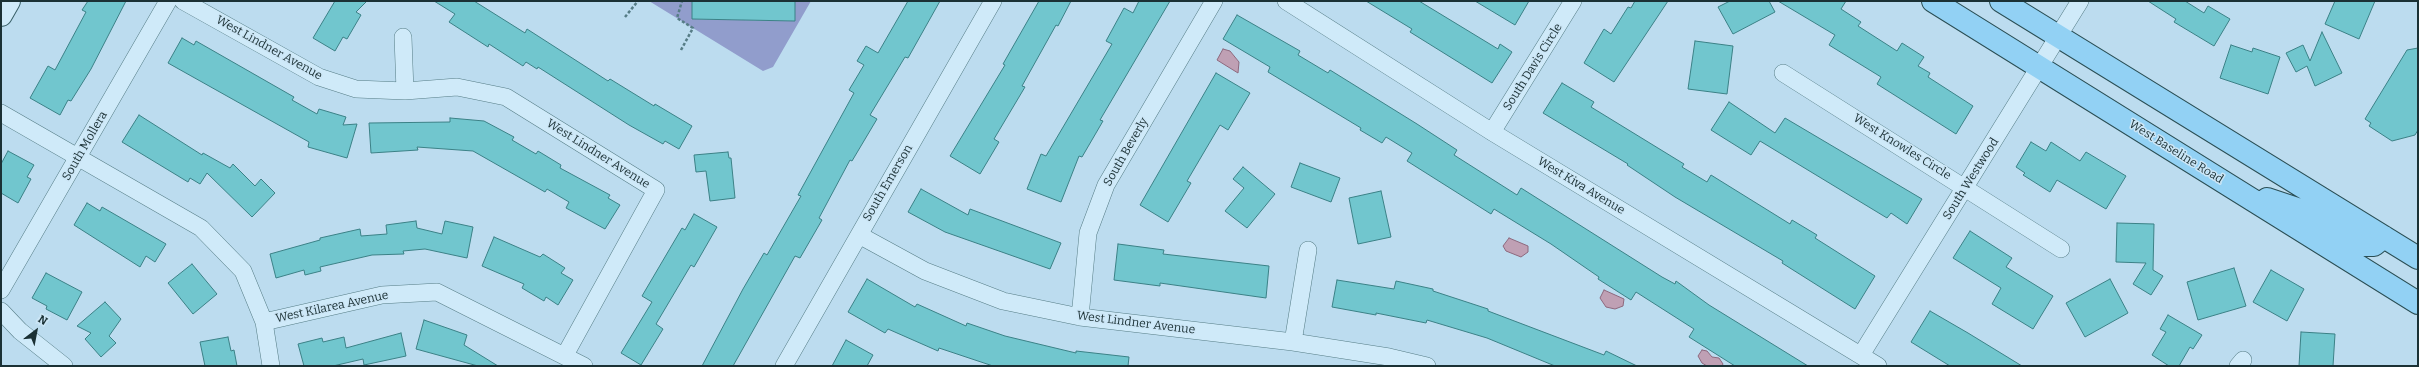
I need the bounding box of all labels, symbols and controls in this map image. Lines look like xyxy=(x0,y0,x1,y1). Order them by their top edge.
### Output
street label: West Lindner Avenue xyxy=(213,13,325,83)
street label: South Davis Circle xyxy=(1500,21,1566,113)
street label: South Mollera xyxy=(59,109,111,183)
street label: West Knowles Circle xyxy=(1850,111,1954,183)
street label: South Beverly xyxy=(1101,115,1151,189)
street label: West Lindner Avenue xyxy=(544,116,652,192)
street label: West Baseline Road xyxy=(2126,117,2226,187)
street label: South Westwood xyxy=(1940,135,2002,223)
street label: South Emerson xyxy=(860,142,916,224)
street label: West Kiva Avenue xyxy=(1535,154,1627,218)
street label: West Kilarea Avenue xyxy=(274,288,390,326)
street label: West Lindner Avenue xyxy=(1076,309,1196,337)
north arrow xyxy=(16,311,56,351)
text: N xyxy=(36,313,50,328)

